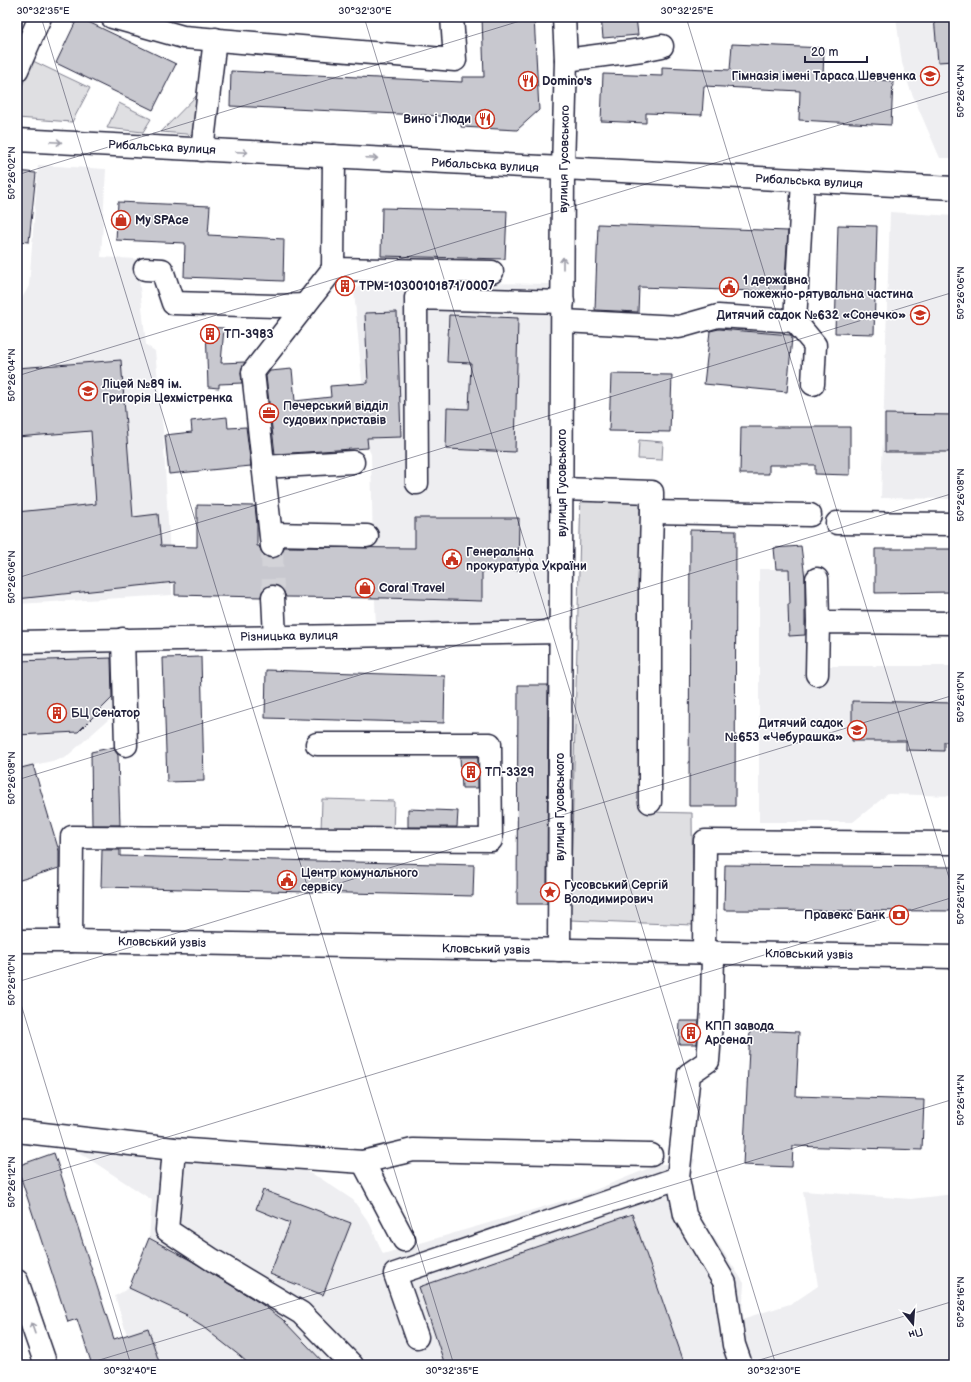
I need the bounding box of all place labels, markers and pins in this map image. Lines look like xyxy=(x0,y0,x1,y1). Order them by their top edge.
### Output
school or university icon: Гімназія імені Тараса Шевченка xyxy=(919,65,941,87)
place label: Гімназія імені Тараса Шевченка xyxy=(732,69,917,84)
restaurant icon: Domino's xyxy=(517,70,539,92)
place label: Domino's xyxy=(542,74,592,89)
restaurant icon: Вино і Люди xyxy=(474,108,496,130)
place label: Вино і Люди xyxy=(403,112,471,127)
shop icon: My SPAce xyxy=(110,209,132,231)
place label: My SPAce xyxy=(135,213,189,228)
place label: 1 державна пожежно-рятувальна частина xyxy=(743,273,914,302)
building icon: ТРМ-10300101871/0007 xyxy=(334,275,356,297)
public building icon: 1 державна пожежно-рятувальна частина xyxy=(718,276,740,298)
place label: ТРМ-10300101871/0007 xyxy=(359,279,495,294)
school or university icon: Дитячий садок №632 «Сонечко» xyxy=(909,304,931,326)
place label: Дитячий садок №632 «Сонечко» xyxy=(717,308,906,323)
building icon: ТП-3983 xyxy=(199,323,221,345)
place label: ТП-3983 xyxy=(224,327,273,342)
place label: Ліцей №89 ім. Григорія Цехмістренка xyxy=(101,377,233,406)
school or university icon: Ліцей №89 ім. Григорія Цехмістренка xyxy=(77,380,99,402)
place label: Печерський відділ судових приставів xyxy=(283,399,389,428)
office icon: Печерський відділ судових приставів xyxy=(258,402,280,424)
place label: Генеральна прокуратура України xyxy=(466,545,587,574)
public building icon: Генеральна прокуратура України xyxy=(441,548,463,570)
shop icon: Coral Travel xyxy=(354,577,376,599)
place label: Coral Travel xyxy=(379,581,445,596)
building icon: БЦ Сенатор xyxy=(46,702,68,724)
place label: БЦ Сенатор xyxy=(71,706,140,721)
place label: Дитячий садок №653 «Чебурашка» xyxy=(725,716,843,745)
school or university icon: Дитячий садок №653 «Чебурашка» xyxy=(846,719,868,741)
building icon: ТП-3329 xyxy=(460,761,482,783)
place label: ТП-3329 xyxy=(485,765,534,780)
place label: Центр комунального сервісу xyxy=(301,866,418,895)
public building icon: Центр комунального сервісу xyxy=(276,869,298,891)
place label: Гусовський Сергій Володимирович xyxy=(564,878,668,907)
place icon: Гусовський Сергій Володимирович xyxy=(539,881,561,903)
bank icon: Правекс Банк xyxy=(888,904,910,926)
place label: Правекс Банк xyxy=(804,908,886,923)
place label: КПП завода Арсенал xyxy=(704,1019,775,1048)
building icon: КПП завода Арсенал xyxy=(680,1022,702,1044)

